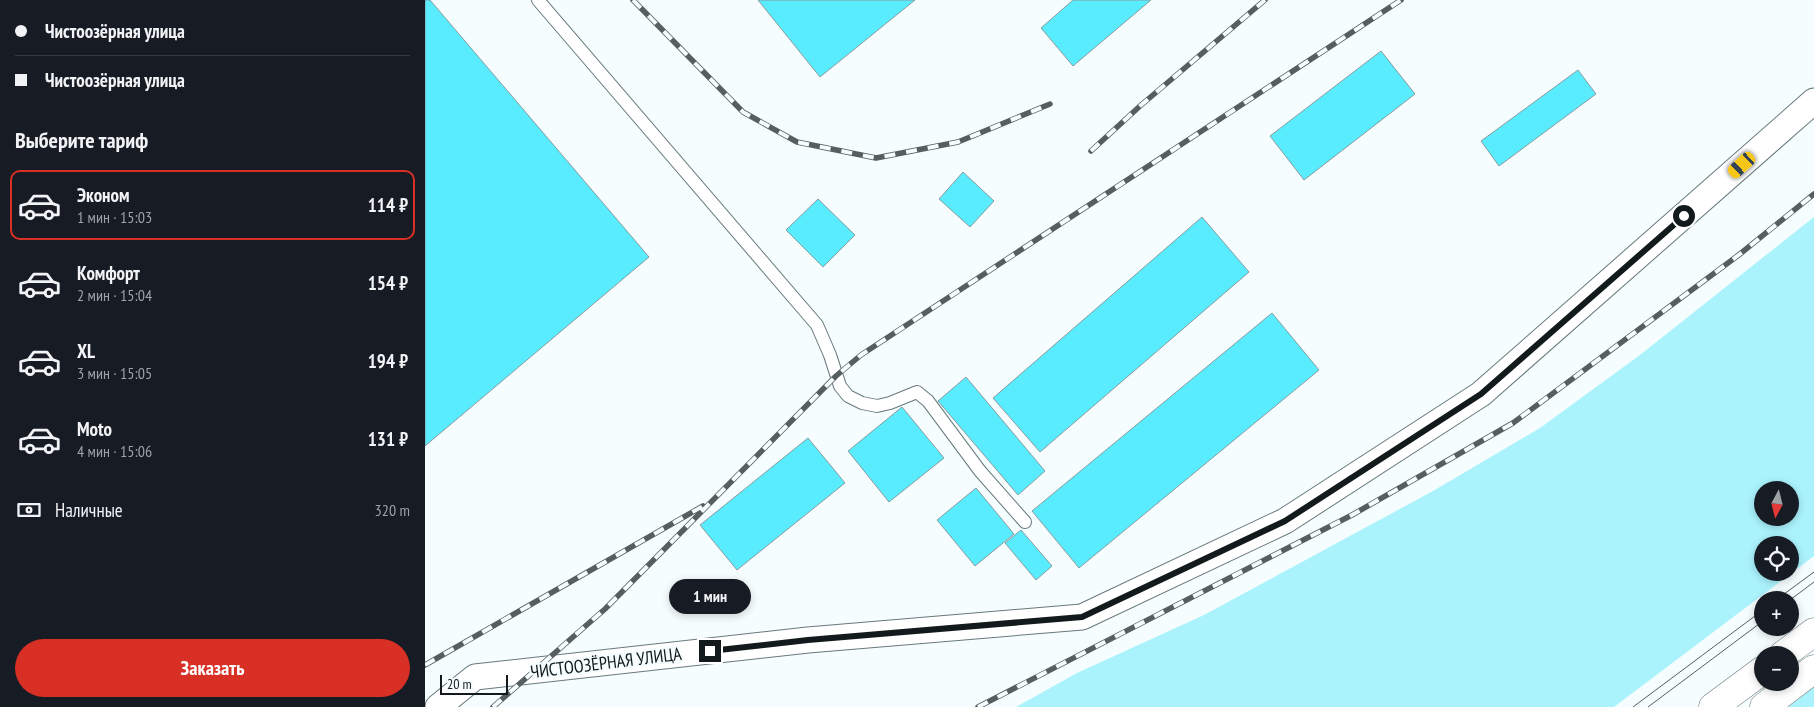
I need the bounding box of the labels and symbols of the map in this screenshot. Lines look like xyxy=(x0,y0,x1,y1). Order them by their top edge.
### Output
car xyxy=(1725,149,1758,181)
route start xyxy=(1673,205,1695,227)
north arrow xyxy=(1754,481,1799,526)
callout: 1 мин xyxy=(669,578,751,614)
route end xyxy=(699,640,721,662)
street label: ЧИСТООЗЁРНАЯ УЛИЦА xyxy=(529,642,683,683)
scale bar xyxy=(440,672,507,695)

